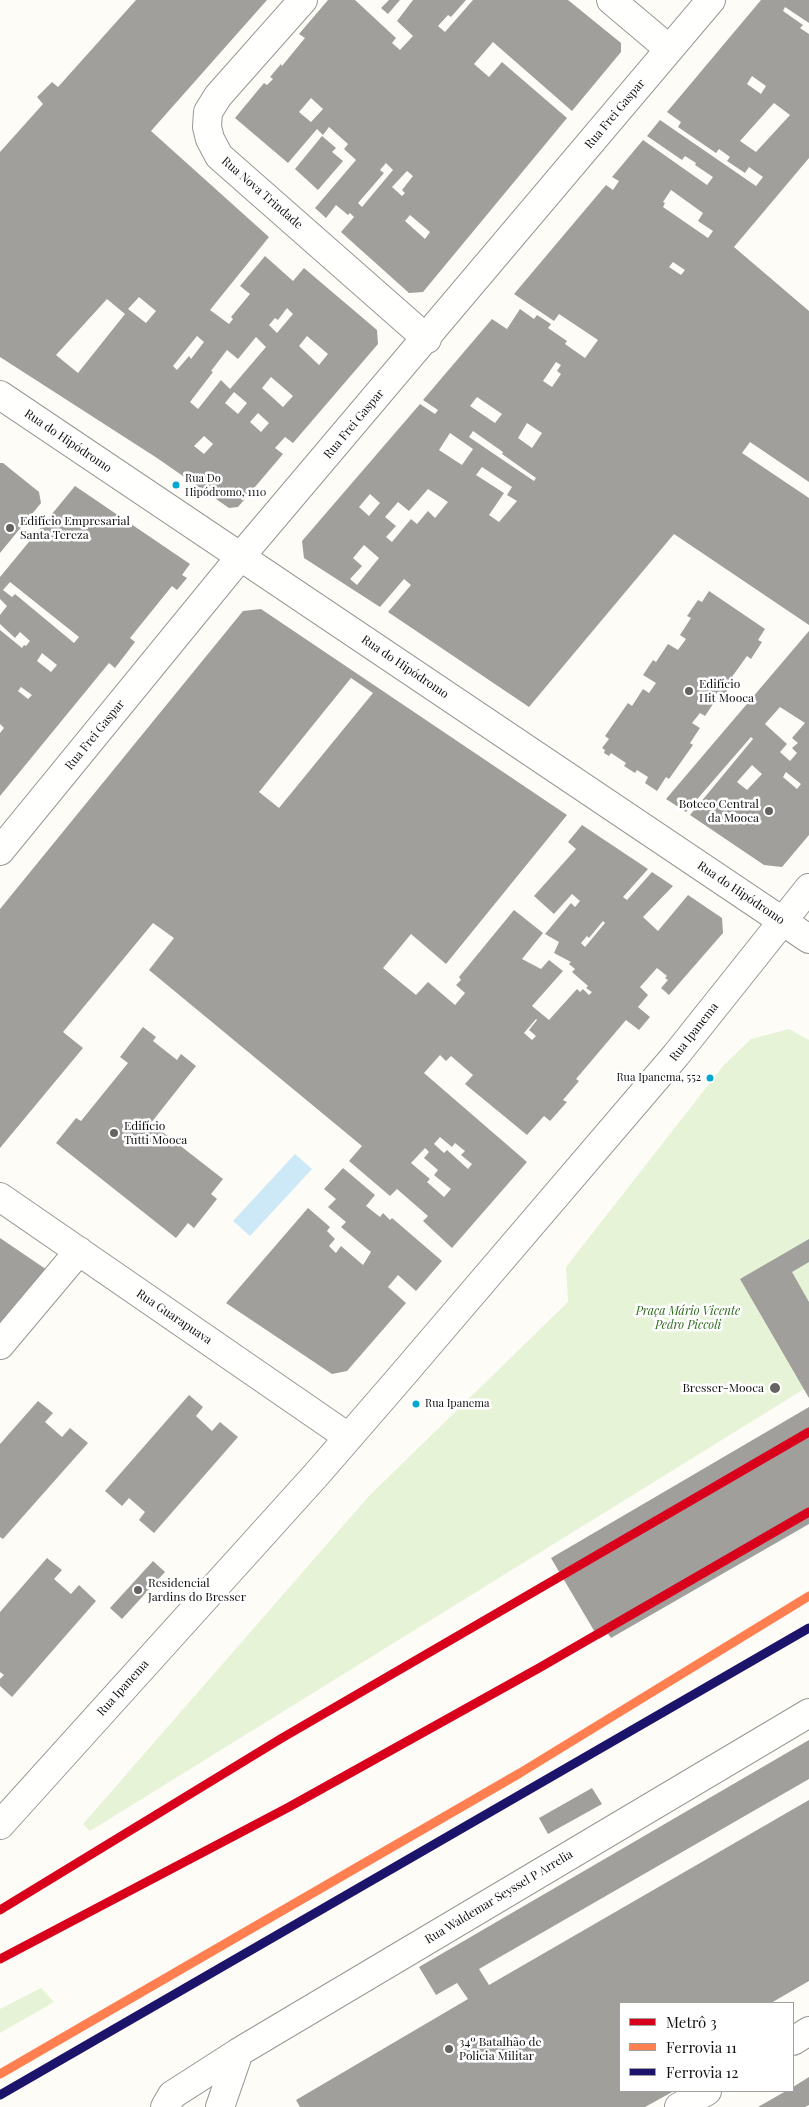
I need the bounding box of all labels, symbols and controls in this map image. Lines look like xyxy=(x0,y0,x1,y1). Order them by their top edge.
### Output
street label: Rua Frei Gaspar xyxy=(582,76,648,152)
street label: Rua Nova Trindade xyxy=(219,154,305,232)
street label: Rua Frei Gaspar xyxy=(321,386,387,462)
street label: Rua do Hipódromo xyxy=(22,406,114,476)
place label: Rua Do Hipódromo, 1110 xyxy=(185,472,266,498)
marker: Rua Do Hipódromo, 1110 xyxy=(171,480,181,490)
place label: Edifício Empresarial Santa Tereza xyxy=(20,514,130,542)
marker: Edifício Empresarial Santa Tereza xyxy=(4,522,16,534)
street label: Rua do Hipódromo xyxy=(359,632,451,702)
place label: Edifício Hit Mooca xyxy=(699,677,754,705)
marker: Edifício Hit Mooca xyxy=(683,685,695,697)
street label: Rua Frei Gaspar xyxy=(62,697,128,773)
place label: Boteco Central da Mooca xyxy=(679,797,759,825)
marker: Boteco Central da Mooca xyxy=(763,805,775,817)
street label: Rua do Hipódromo xyxy=(695,858,787,928)
street label: Rua Ipanema xyxy=(667,1000,721,1064)
place label: Rua Ipanema, 552 xyxy=(616,1071,701,1085)
marker: Rua Ipanema, 552 xyxy=(705,1073,715,1083)
place label: Edifício Tutti Mooca xyxy=(124,1119,187,1147)
marker: Edifício Tutti Mooca xyxy=(108,1127,120,1139)
street label: Rua Guarapuava xyxy=(133,1286,215,1348)
park label: Praça Mário Vicente Pedro Piccoli xyxy=(636,1304,740,1332)
place label: Bresser-Mooca xyxy=(682,1381,764,1395)
marker: Bresser-Mooca xyxy=(768,1381,782,1395)
place label: Rua Ipanema xyxy=(425,1397,490,1411)
marker: Rua Ipanema xyxy=(411,1399,421,1409)
place label: Residencial Jardins do Bresser xyxy=(148,1576,246,1604)
marker: Residencial Jardins do Bresser xyxy=(132,1584,144,1596)
street label: Rua Ipanema xyxy=(94,1657,152,1719)
street label: Rua Waldemar Seyssel P Arrelia xyxy=(422,1847,576,1947)
legend xyxy=(619,2002,794,2092)
text: Metrô 3 xyxy=(666,2012,717,2032)
place label: 34º Batalhão de Policia Militar xyxy=(459,2035,542,2063)
text: Ferrovia 11 xyxy=(666,2037,737,2057)
marker: 34º Batalhão de Policia Militar xyxy=(443,2043,455,2055)
text: Ferrovia 12 xyxy=(666,2062,738,2082)

